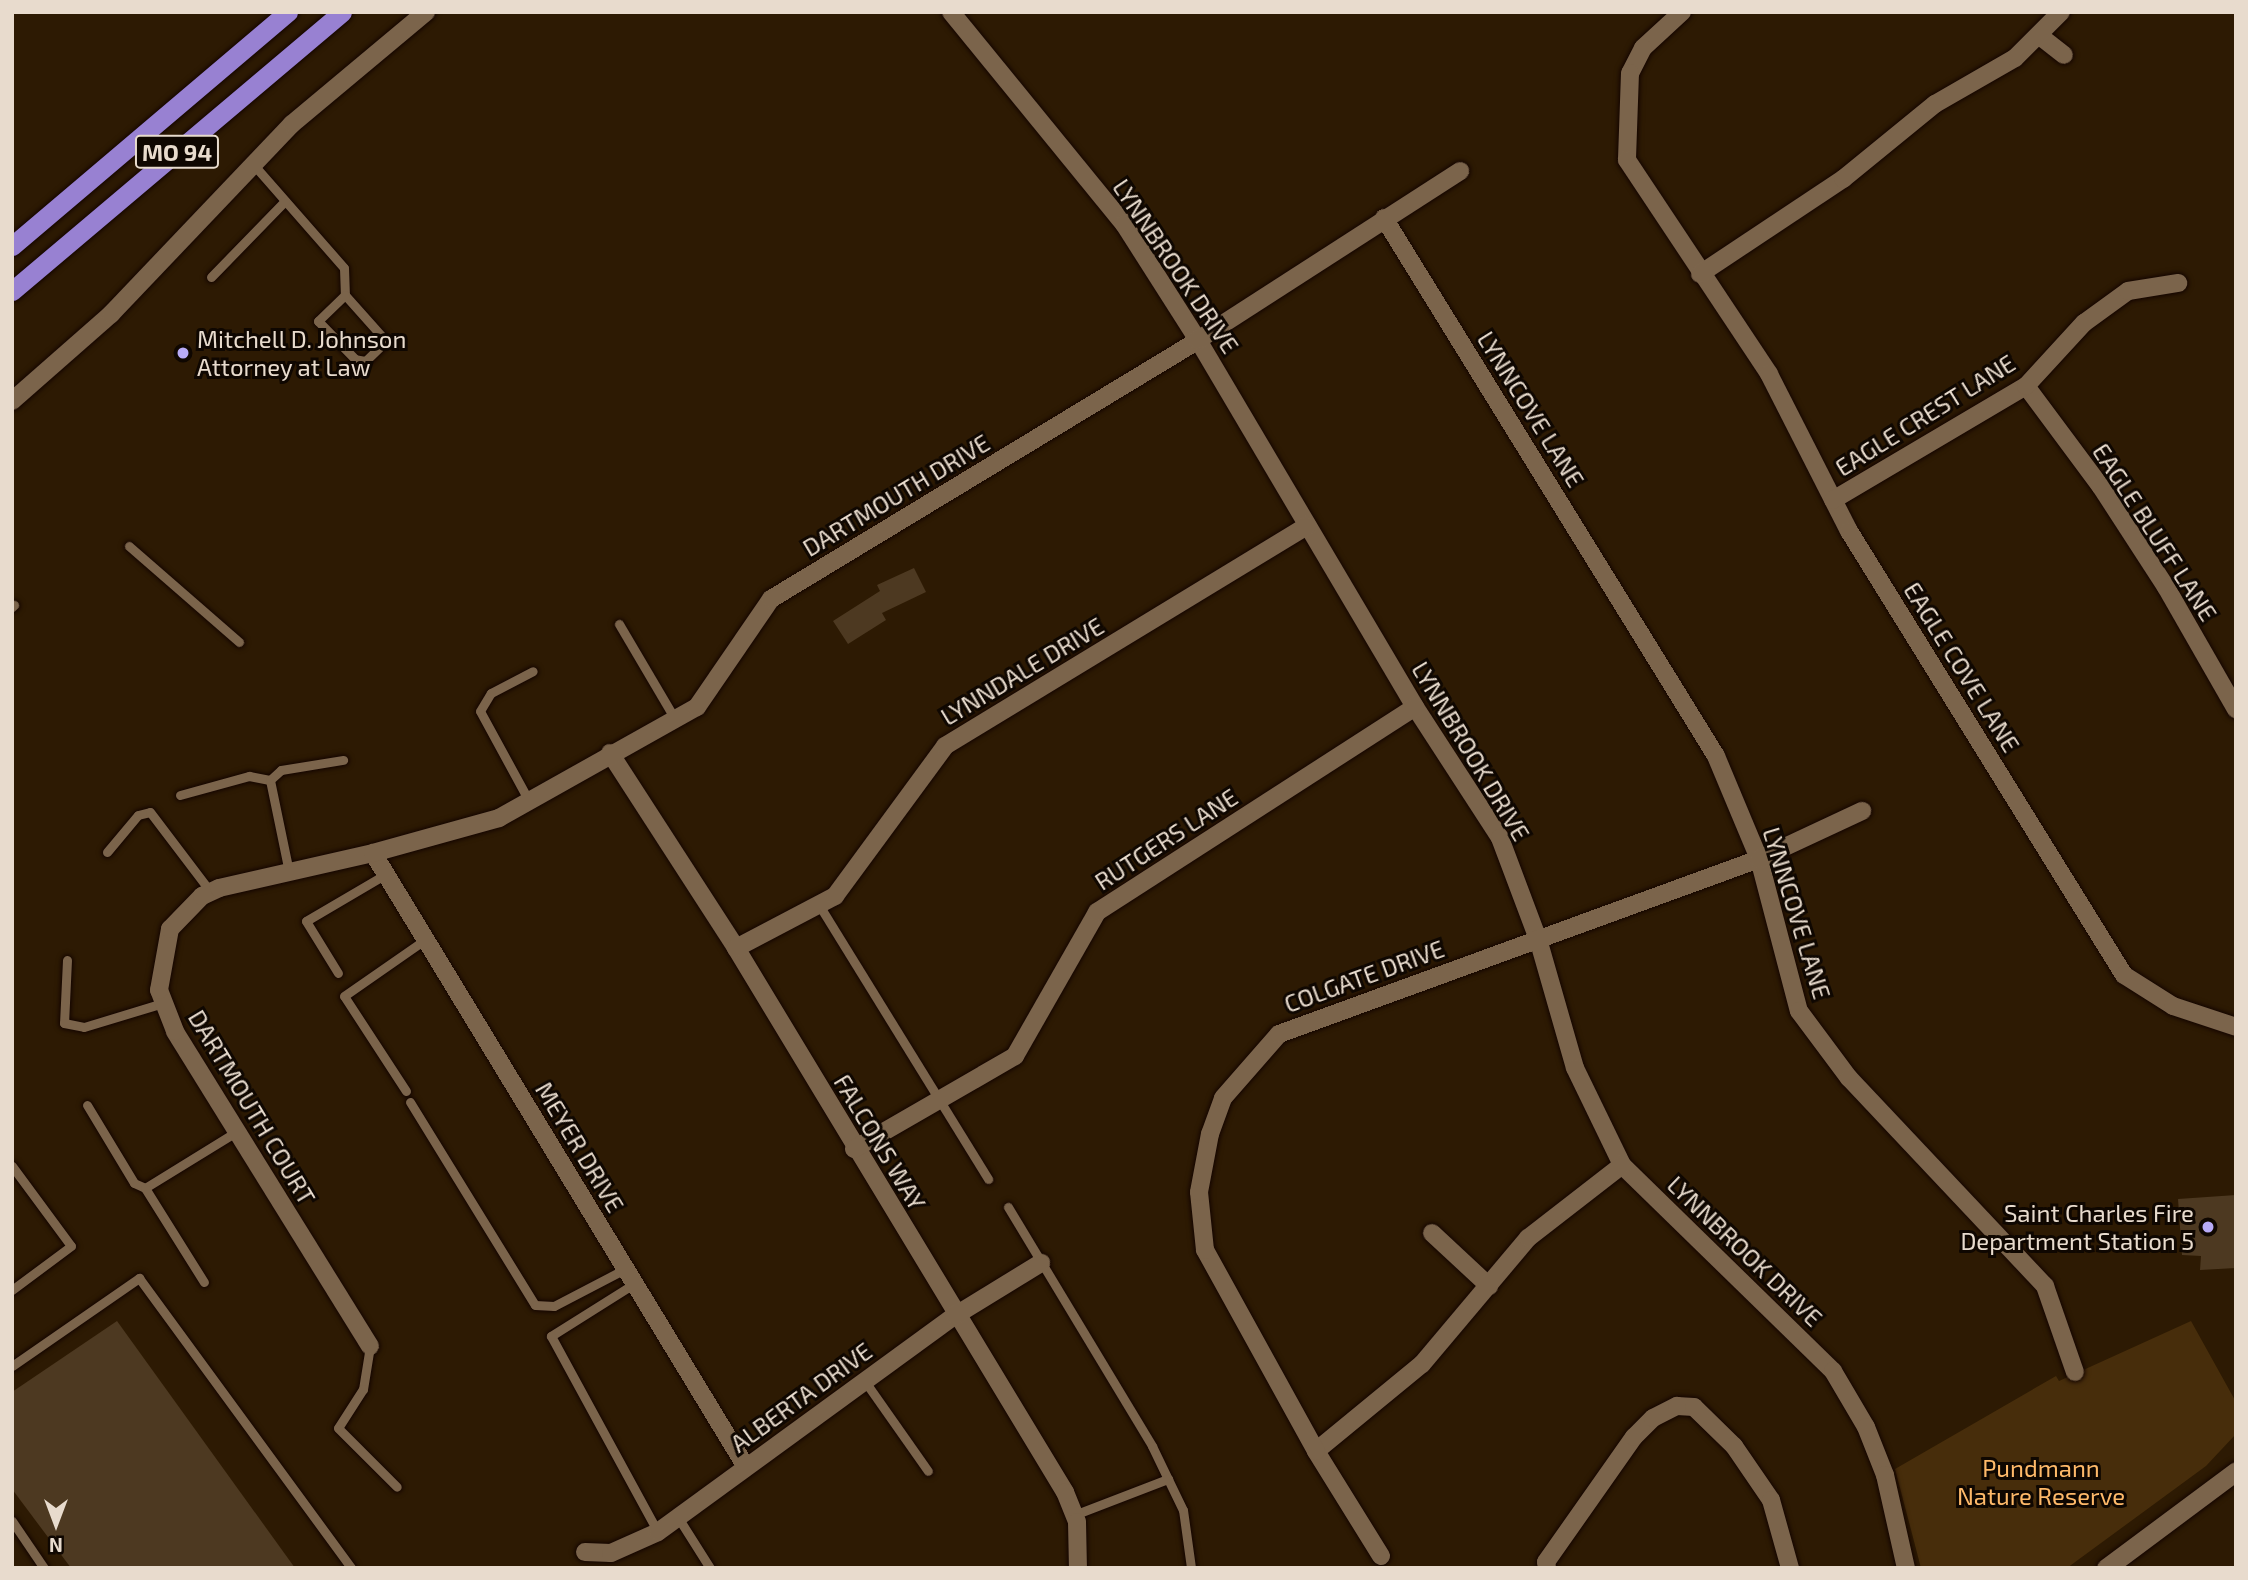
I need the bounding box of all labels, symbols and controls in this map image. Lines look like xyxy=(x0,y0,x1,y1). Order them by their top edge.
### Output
road number: MO 94 xyxy=(133,132,221,172)
street label: LYNNBROOK DRIVE xyxy=(1107,173,1245,359)
place label: Mitchell D. Johnson Attorney at Law xyxy=(197,325,408,381)
street label: LYNNCOVE LANE xyxy=(1472,326,1590,492)
marker: Mitchell D. Johnson Attorney at Law xyxy=(175,345,191,361)
street label: EAGLE CREST LANE xyxy=(1830,348,2020,482)
street label: DARTMOUTH DRIVE xyxy=(797,428,995,562)
street label: EAGLE BLUFF LANE xyxy=(2087,438,2223,626)
street label: EAGLE COVE LANE xyxy=(1898,577,2026,757)
street label: LYNNDALE DRIVE xyxy=(935,611,1109,731)
street label: LYNNBROOK DRIVE xyxy=(1406,656,1536,846)
street label: RUTGERS LANE xyxy=(1089,782,1243,896)
street label: LYNNCOVE LANE xyxy=(1757,824,1837,1002)
street label: COLGATE DRIVE xyxy=(1280,934,1448,1018)
street label: DARTMOUTH COURT xyxy=(183,1005,321,1209)
street label: FALCONS WAY xyxy=(828,1069,932,1215)
street label: MEYER DRIVE xyxy=(530,1077,630,1217)
street label: LYNNBROOK DRIVE xyxy=(1662,1170,1828,1332)
place label: Saint Charles Fire Department Station 5 xyxy=(1960,1199,2194,1255)
marker: Saint Charles Fire Department Station 5 xyxy=(2200,1219,2216,1235)
street label: ALBERTA DRIVE xyxy=(725,1336,877,1458)
park label: Pundmann Nature Reserve xyxy=(1957,1454,2125,1510)
north arrow xyxy=(21,1489,91,1559)
text: N xyxy=(49,1534,63,1557)

